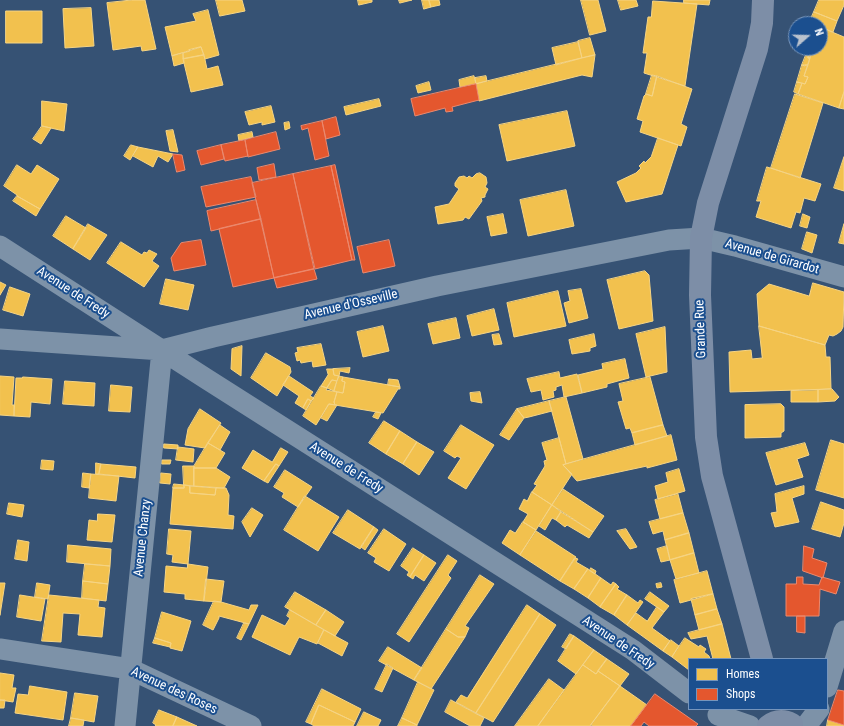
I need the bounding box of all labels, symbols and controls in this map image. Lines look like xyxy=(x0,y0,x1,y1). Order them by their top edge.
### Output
north arrow xyxy=(788,16,828,56)
text: N xyxy=(812,27,826,37)
street label: Avenue de Girardot xyxy=(723,236,821,278)
street label: Avenue de Fredy xyxy=(34,264,112,322)
street label: Avenue d'Osseville xyxy=(303,287,399,323)
street label: Grande Rue xyxy=(692,299,710,359)
street label: Avenue de Fredy xyxy=(306,439,386,497)
street label: Avenue Chanzy xyxy=(131,499,155,577)
street label: Avenue de Fredy xyxy=(579,613,657,673)
legend xyxy=(688,658,828,710)
street label: Avenue des Roses xyxy=(128,664,220,718)
text: Homes xyxy=(726,667,760,681)
text: Shops xyxy=(726,687,755,701)

